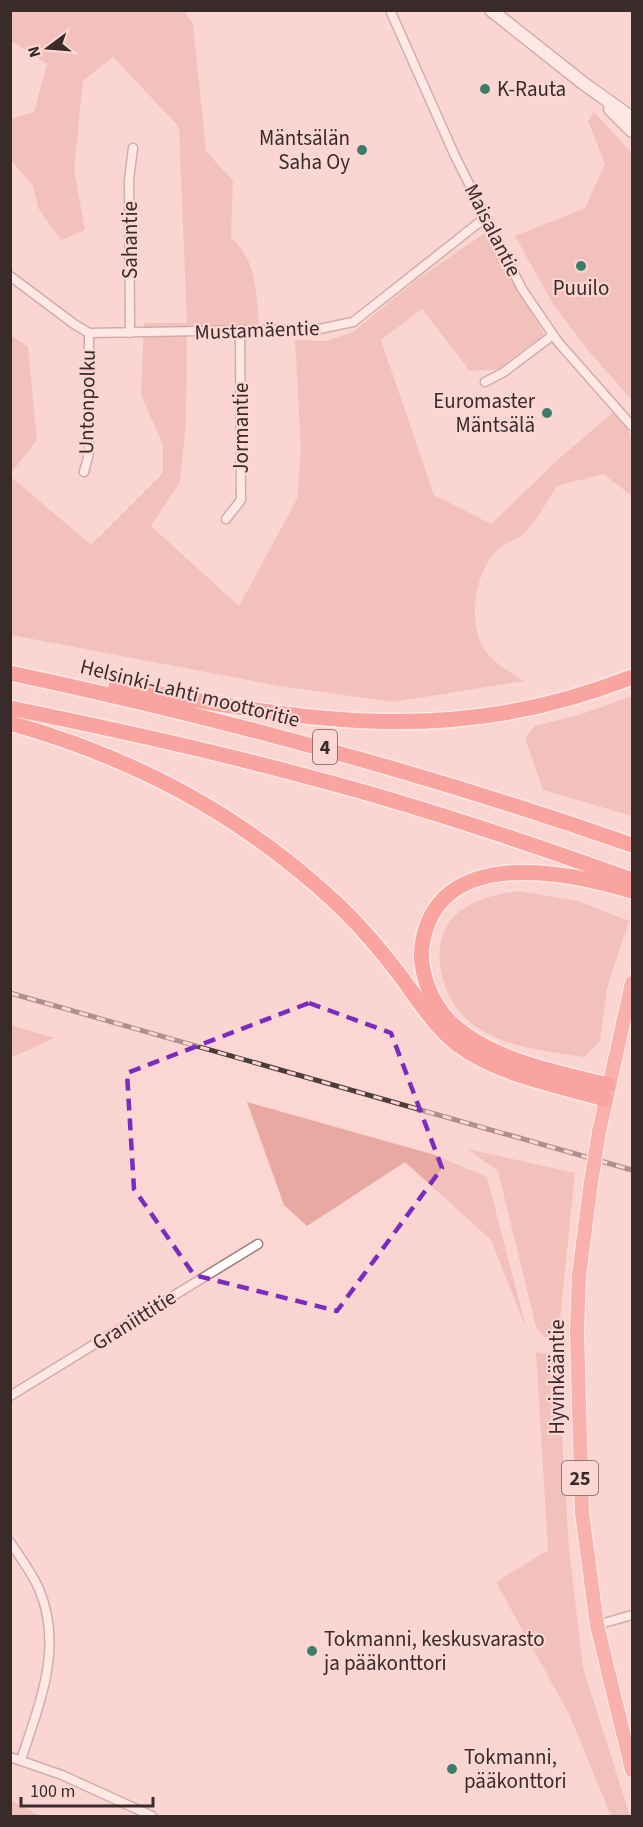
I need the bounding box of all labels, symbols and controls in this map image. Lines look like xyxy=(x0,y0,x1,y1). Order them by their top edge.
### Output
north arrow xyxy=(18,18,78,78)
text: N xyxy=(23,44,47,60)
place label: K-Rauta xyxy=(497,74,566,104)
marker: K-Rauta xyxy=(478,82,492,96)
place label: Mäntsälän Saha Oy xyxy=(259,123,350,177)
marker: Mäntsälän Saha Oy xyxy=(355,143,369,157)
street label: Maisalantie xyxy=(457,178,529,282)
street label: Sahantie xyxy=(115,201,145,279)
marker: Puuilo xyxy=(574,259,588,273)
place label: Puuilo xyxy=(553,273,609,303)
street label: Mustamäentie xyxy=(194,313,320,347)
street label: Untonpolku xyxy=(71,349,103,455)
street label: Jormantie xyxy=(226,383,256,473)
place label: Euromaster Mäntsälä xyxy=(433,386,536,440)
marker: Euromaster Mäntsälä xyxy=(540,406,554,420)
street label: Helsinki-Lahti moottoritie xyxy=(77,651,303,735)
road number: 4 xyxy=(313,730,337,764)
street label: Graniittitie xyxy=(86,1282,182,1358)
street label: Hyvinkääntie xyxy=(542,1319,572,1435)
road number: 25 xyxy=(562,1461,598,1495)
place label: Tokmanni, keskusvarasto ja pääkonttori xyxy=(323,1624,545,1678)
marker: Tokmanni, keskusvarasto ja pääkonttori xyxy=(305,1644,319,1658)
place label: Tokmanni, pääkonttori xyxy=(464,1742,567,1796)
marker: Tokmanni, pääkonttori xyxy=(445,1762,459,1776)
scale bar xyxy=(21,1770,153,1808)
text: 100 m xyxy=(30,1779,75,1804)

